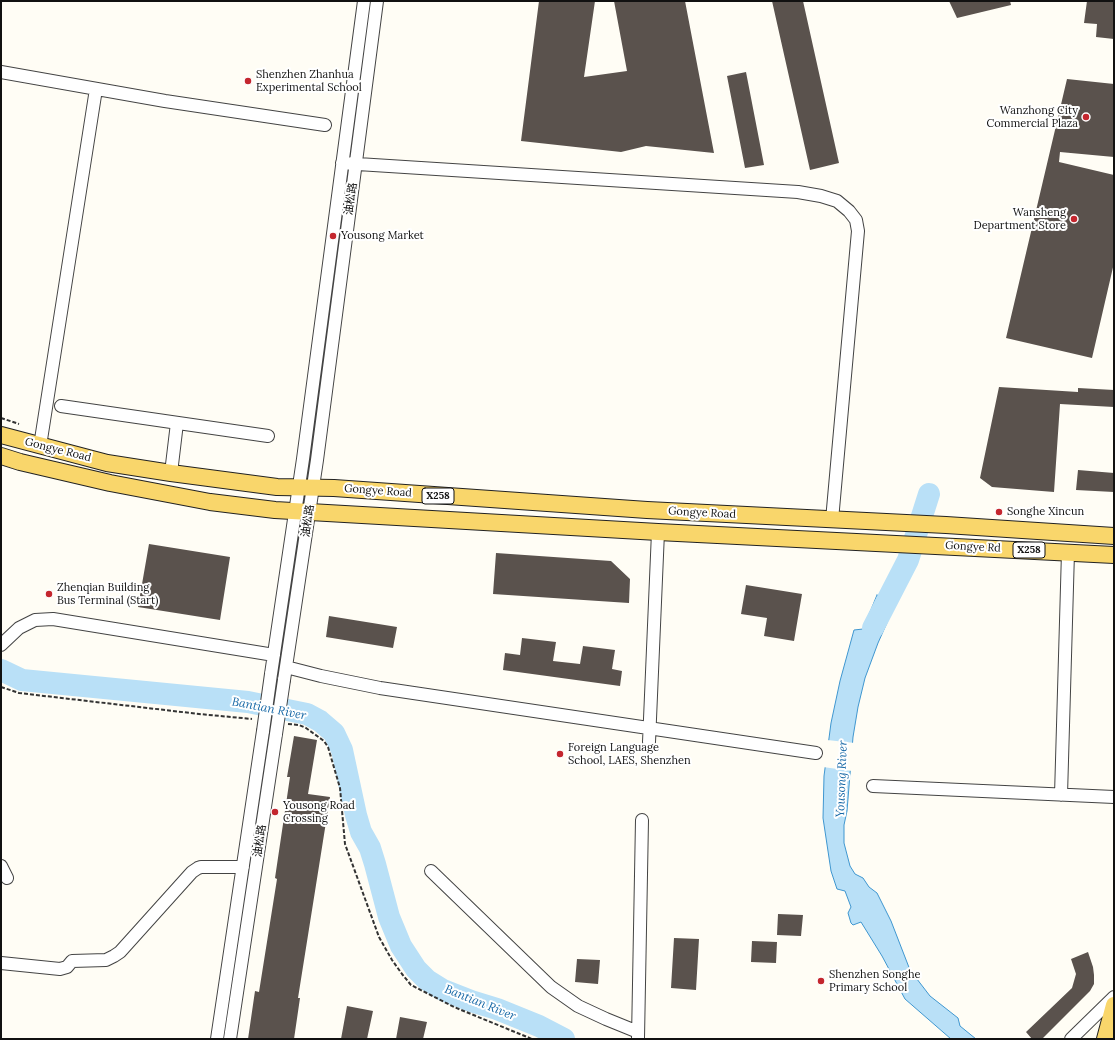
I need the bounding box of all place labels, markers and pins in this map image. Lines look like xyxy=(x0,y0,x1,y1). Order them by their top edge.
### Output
place label: Shenzhen Zhanhua Experimental School xyxy=(256,68,362,94)
marker: Shenzhen Zhanhua Experimental School xyxy=(243,76,253,86)
place label: Wanzhong City Commercial Plaza xyxy=(986,104,1078,130)
marker: Wanzhong City Commercial Plaza xyxy=(1081,112,1091,122)
place label: Wansheng Department Store xyxy=(973,206,1066,232)
marker: Wansheng Department Store xyxy=(1069,214,1079,224)
place label: Yousong Market xyxy=(341,229,424,243)
marker: Yousong Market xyxy=(328,231,338,241)
place label: Songhe Xincun xyxy=(1007,505,1084,519)
marker: Songhe Xincun xyxy=(994,507,1004,517)
place label: Zhenqian Building Bus Terminal (Start) xyxy=(57,581,158,607)
marker: Zhenqian Building Bus Terminal (Start) xyxy=(44,589,54,599)
place label: Foreign Language School, LAES, Shenzhen xyxy=(568,741,691,767)
marker: Foreign Language School, LAES, Shenzhen xyxy=(555,749,565,759)
place label: Yousong Road Crossing xyxy=(283,799,355,825)
marker: Yousong Road Crossing xyxy=(270,807,280,817)
place label: Shenzhen Songhe Primary School xyxy=(829,968,920,994)
marker: Shenzhen Songhe Primary School xyxy=(816,976,826,986)

